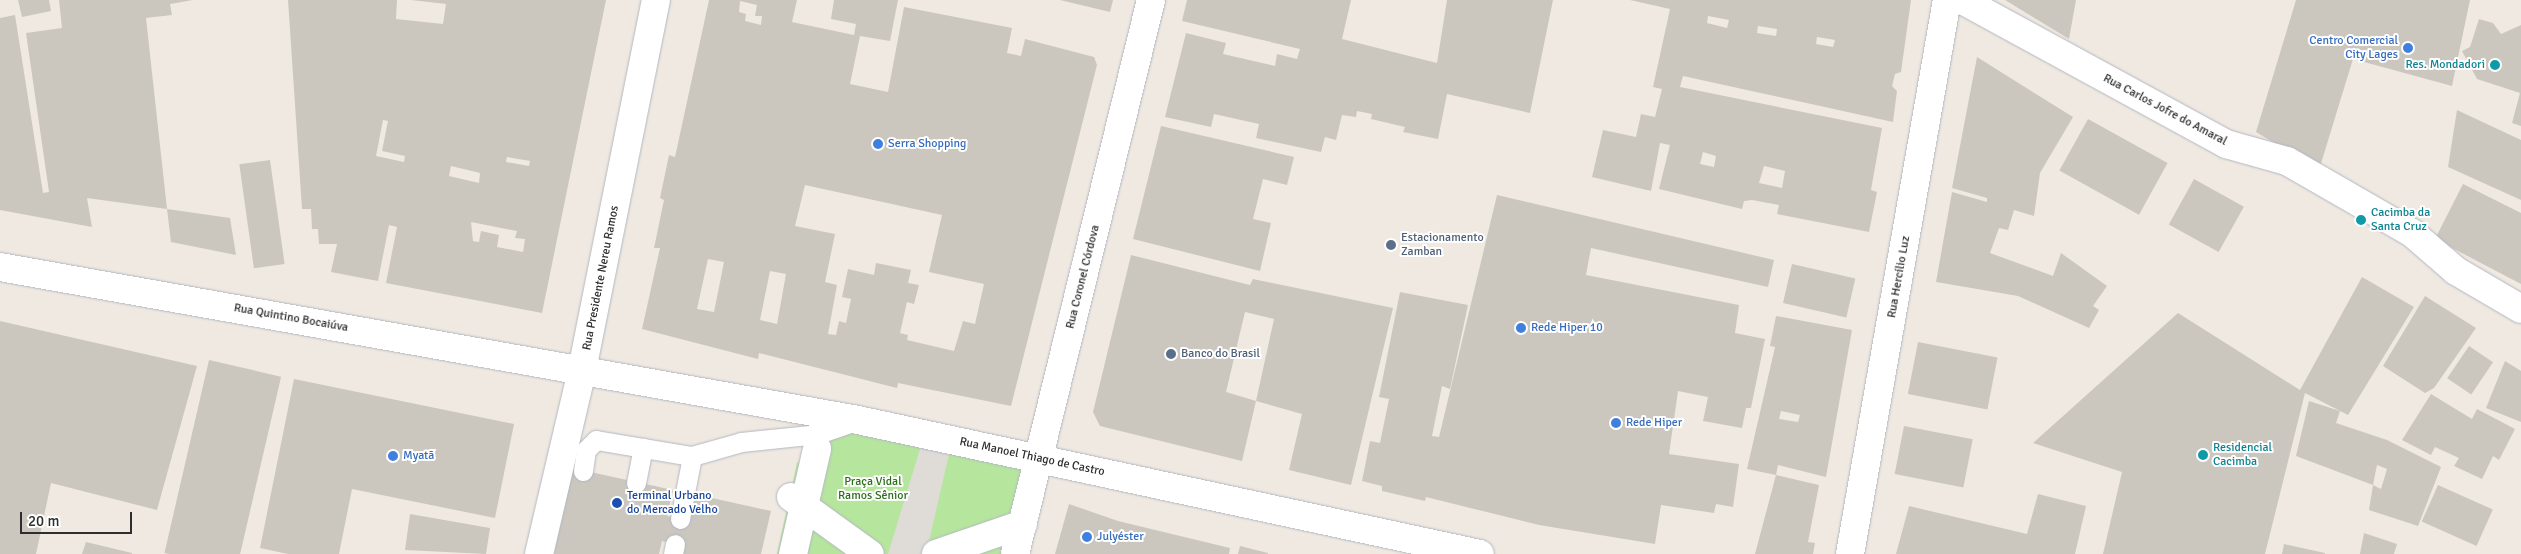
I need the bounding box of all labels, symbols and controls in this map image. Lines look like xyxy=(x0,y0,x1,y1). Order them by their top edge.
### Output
place label: Centro Comercial City Lages xyxy=(2309,34,2398,62)
marker: Centro Comercial City Lages xyxy=(2402,42,2414,54)
place label: Res. Mondadori xyxy=(2406,58,2485,72)
marker: Res. Mondadori xyxy=(2489,59,2501,71)
street label: Rua Carlos Jofre do Amaral xyxy=(2101,71,2229,149)
place label: Serra Shopping xyxy=(888,137,966,151)
marker: Serra Shopping xyxy=(872,138,884,150)
street label: Rua Presidente Nereu Ramos xyxy=(580,204,622,352)
place label: Cacimba da Santa Cruz xyxy=(2371,206,2430,234)
marker: Cacimba da Santa Cruz xyxy=(2355,214,2367,226)
street label: Rua Coronel Córdova xyxy=(1063,224,1103,330)
place label: Estacionamento Zamban xyxy=(1401,231,1484,259)
street label: Rua Hercílio Luz xyxy=(1885,235,1913,319)
marker: Estacionamento Zamban xyxy=(1385,239,1397,251)
street label: Rua Quintino Bocaiúva xyxy=(233,301,349,335)
place label: Rede Hiper 10 xyxy=(1531,321,1603,335)
marker: Rede Hiper 10 xyxy=(1515,322,1527,334)
place label: Banco do Brasil xyxy=(1181,347,1260,361)
marker: Banco do Brasil xyxy=(1165,348,1177,360)
place label: Rede Hiper xyxy=(1626,416,1682,430)
marker: Rede Hiper xyxy=(1610,417,1622,429)
street label: Rua Manoel Thiago de Castro xyxy=(958,435,1106,479)
place label: Residencial Cacimba xyxy=(2213,441,2272,469)
place label: Myatã xyxy=(403,449,434,463)
marker: Residencial Cacimba xyxy=(2197,449,2209,461)
marker: Myatã xyxy=(387,450,399,462)
park label: Praça Vidal Ramos Sênior xyxy=(838,475,908,503)
place label: Terminal Urbano do Mercado Velho xyxy=(627,489,718,517)
marker: Terminal Urbano do Mercado Velho xyxy=(611,497,623,509)
scale bar xyxy=(22,502,135,534)
text: 20 m xyxy=(28,512,59,530)
place label: Julyéster xyxy=(1097,530,1144,544)
marker: Julyéster xyxy=(1081,531,1093,543)

